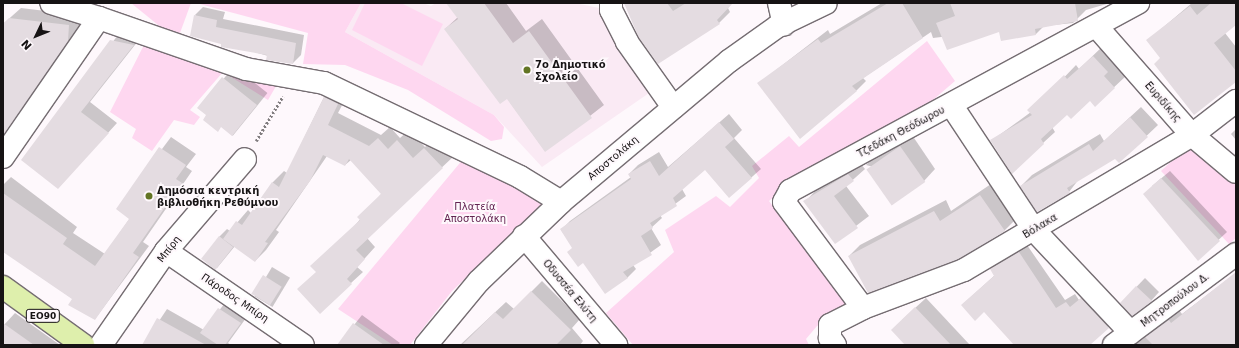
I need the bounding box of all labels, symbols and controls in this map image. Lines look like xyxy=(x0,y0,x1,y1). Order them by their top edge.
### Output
north arrow xyxy=(16,16,56,56)
text: N xyxy=(19,37,35,52)
place label: 7ο Δημοτικό Σχολείο xyxy=(535,58,606,82)
marker: 7ο Δημοτικό Σχολείο xyxy=(522,65,532,75)
street label: Ευριδίκης xyxy=(1142,79,1184,125)
street label: Τζεδάκη Θεόδωρου xyxy=(855,104,947,160)
street label: Αποστολάκη xyxy=(585,133,641,183)
place label: Δημόσια κεντρική βιβλιοθήκη Ρεθύμνου xyxy=(157,184,278,208)
marker: Δημόσια κεντρική βιβλιοθήκη Ρεθύμνου xyxy=(144,191,154,201)
park label: Πλατεία Αποστολάκη xyxy=(444,200,506,224)
street label: Βόλακα xyxy=(1021,211,1059,241)
street label: Μπίρη xyxy=(155,233,183,265)
street label: Οδυσσέα Ελύτη xyxy=(540,257,600,325)
street label: Μητροπούλου Δ. xyxy=(1138,270,1212,330)
street label: Πάροδος Μπίρη xyxy=(199,271,271,325)
road number: ΕΟ90 xyxy=(25,309,61,323)

